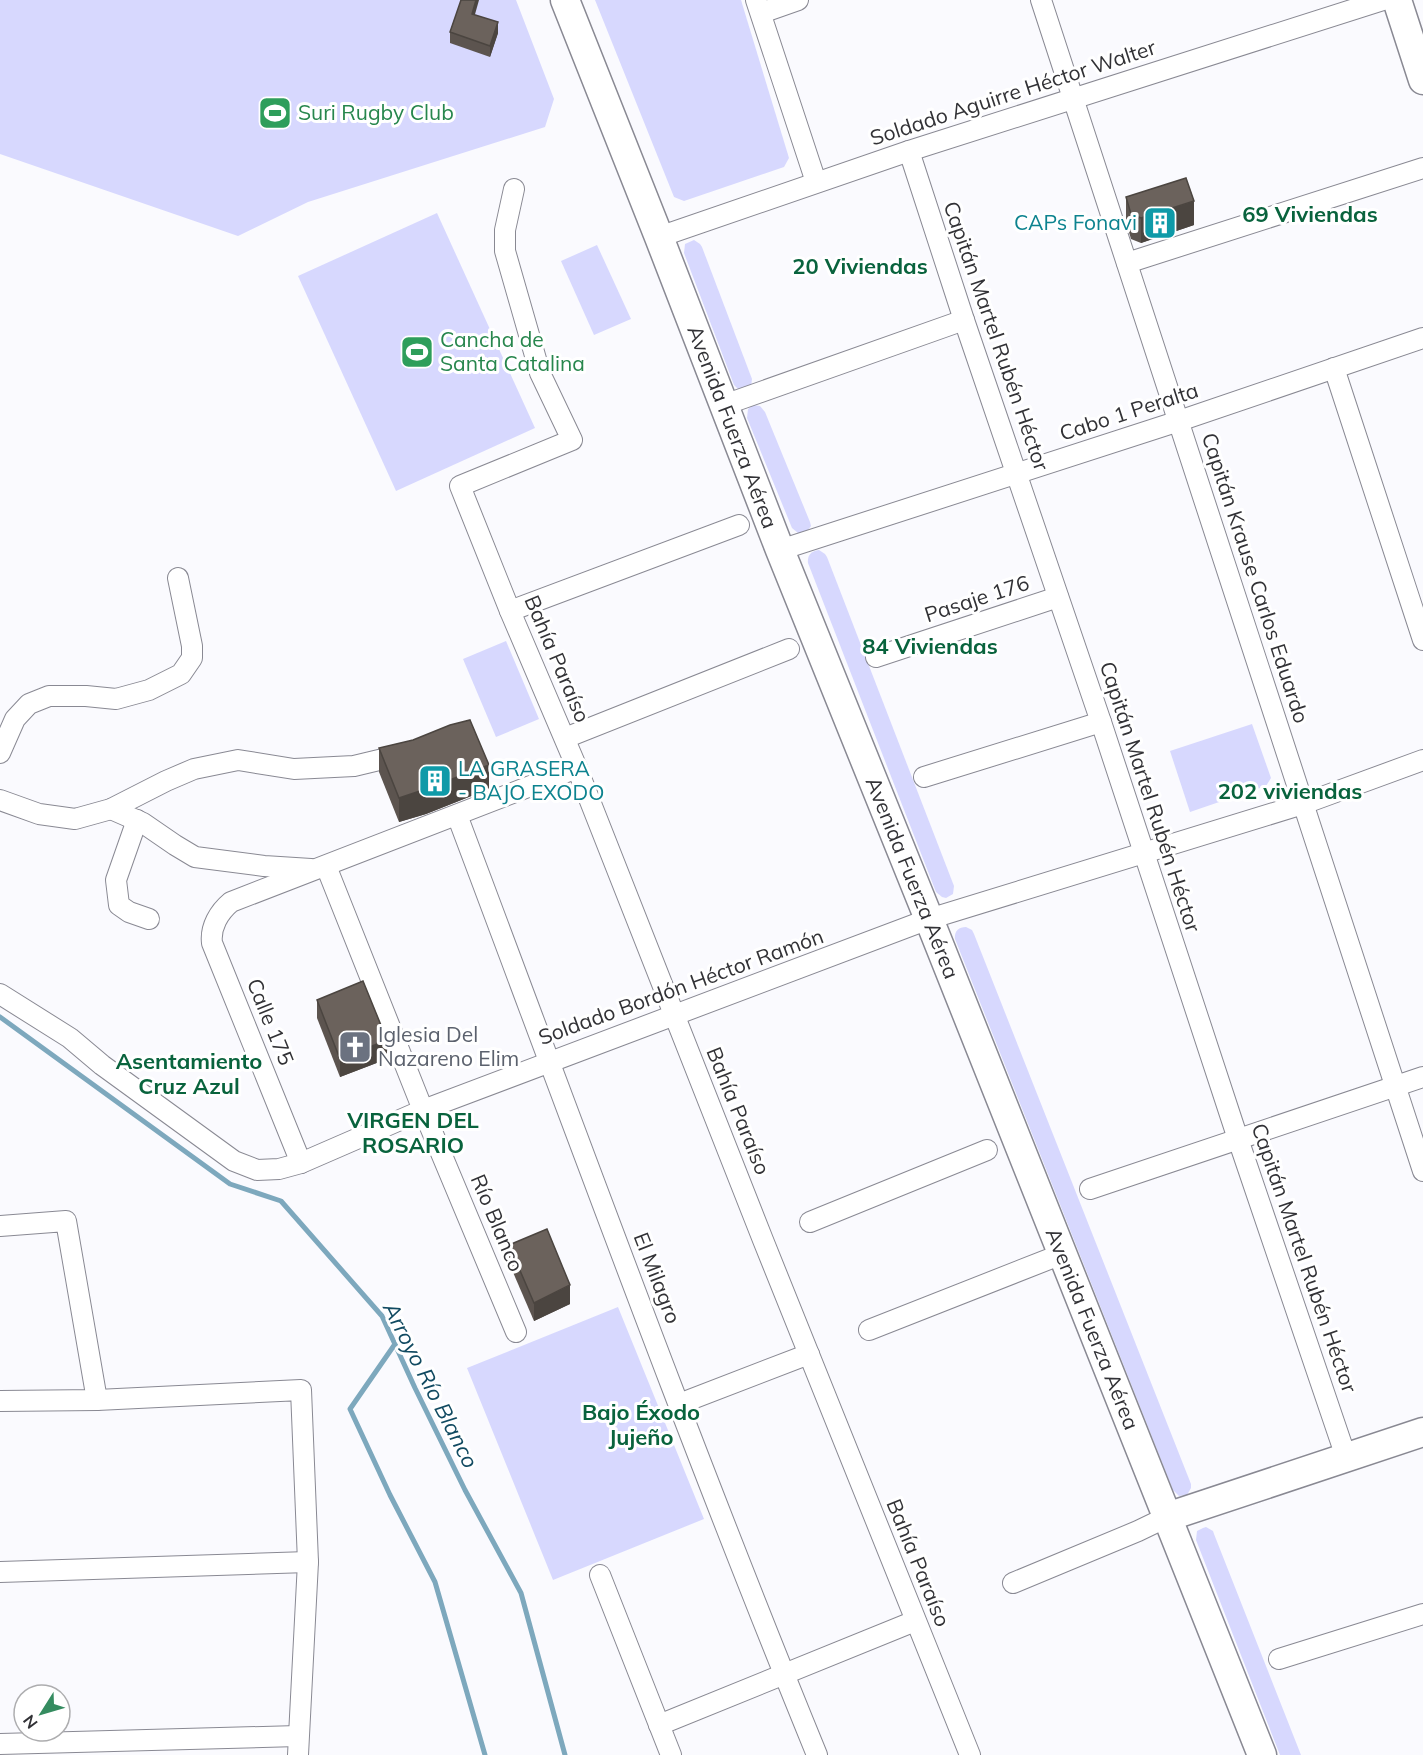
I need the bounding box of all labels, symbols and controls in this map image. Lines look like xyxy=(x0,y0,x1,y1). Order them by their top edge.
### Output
street label: Soldado Aguirre Héctor Walter xyxy=(867,33,1159,151)
sports icon: Suri Rugby Club xyxy=(257,95,293,131)
place label: Suri Rugby Club xyxy=(298,99,454,125)
street label: Capitán Martel Rubén Héctor xyxy=(939,198,1055,474)
district label: 69 Viviendas xyxy=(1242,200,1378,228)
building icon: CAPs Fonavi xyxy=(1142,205,1178,241)
place label: CAPs Fonavi xyxy=(1014,209,1137,235)
district label: 20 Viviendas xyxy=(792,252,928,280)
street label: Avenida Fuerza Aérea xyxy=(682,322,784,532)
place label: Cancha de Santa Catalina xyxy=(440,326,585,376)
sports icon: Cancha de Santa Catalina xyxy=(399,334,435,370)
street label: Cabo 1 Peralta xyxy=(1056,376,1201,446)
street label: Capitán Krause Carlos Eduardo xyxy=(1197,429,1315,726)
street label: Pasaje 176 xyxy=(921,569,1032,627)
street label: Bahía Paraíso xyxy=(519,591,596,726)
district label: 84 Viviendas xyxy=(862,632,998,660)
street label: Capitán Martel Rubén Héctor xyxy=(1095,658,1207,936)
place label: LA GRASERA - BAJO EXODO xyxy=(458,755,604,805)
building icon: LA GRASERA - BAJO EXODO xyxy=(417,763,453,799)
street label: Avenida Fuerza Aérea xyxy=(861,773,965,982)
district label: 202 viviendas xyxy=(1218,777,1362,805)
street label: Soldado Bordón Héctor Ramón xyxy=(535,922,827,1050)
street label: Calle 175 xyxy=(242,974,300,1069)
place label: Iglesia Del Nazareno Elim xyxy=(378,1021,519,1071)
church icon: Iglesia Del Nazareno Elim xyxy=(337,1029,373,1065)
street label: Bahía Paraíso xyxy=(701,1043,776,1178)
district label: Asentamiento Cruz Azul xyxy=(116,1047,262,1100)
district label: VIRGEN DEL ROSARIO xyxy=(346,1106,479,1159)
street label: Capitán Martel Rubén Héctor xyxy=(1247,1120,1363,1396)
street label: Río Blanco xyxy=(466,1170,530,1275)
street label: Avenida Fuerza Aérea xyxy=(1041,1224,1145,1433)
street label: El Milagro xyxy=(629,1228,687,1327)
water label: Arroyo Río Blanco xyxy=(377,1296,485,1473)
district label: Bajo Éxodo Jujeño xyxy=(582,1398,700,1451)
street label: Bahía Paraíso xyxy=(881,1495,956,1630)
north arrow xyxy=(12,1683,72,1743)
text: N xyxy=(18,1711,42,1733)

